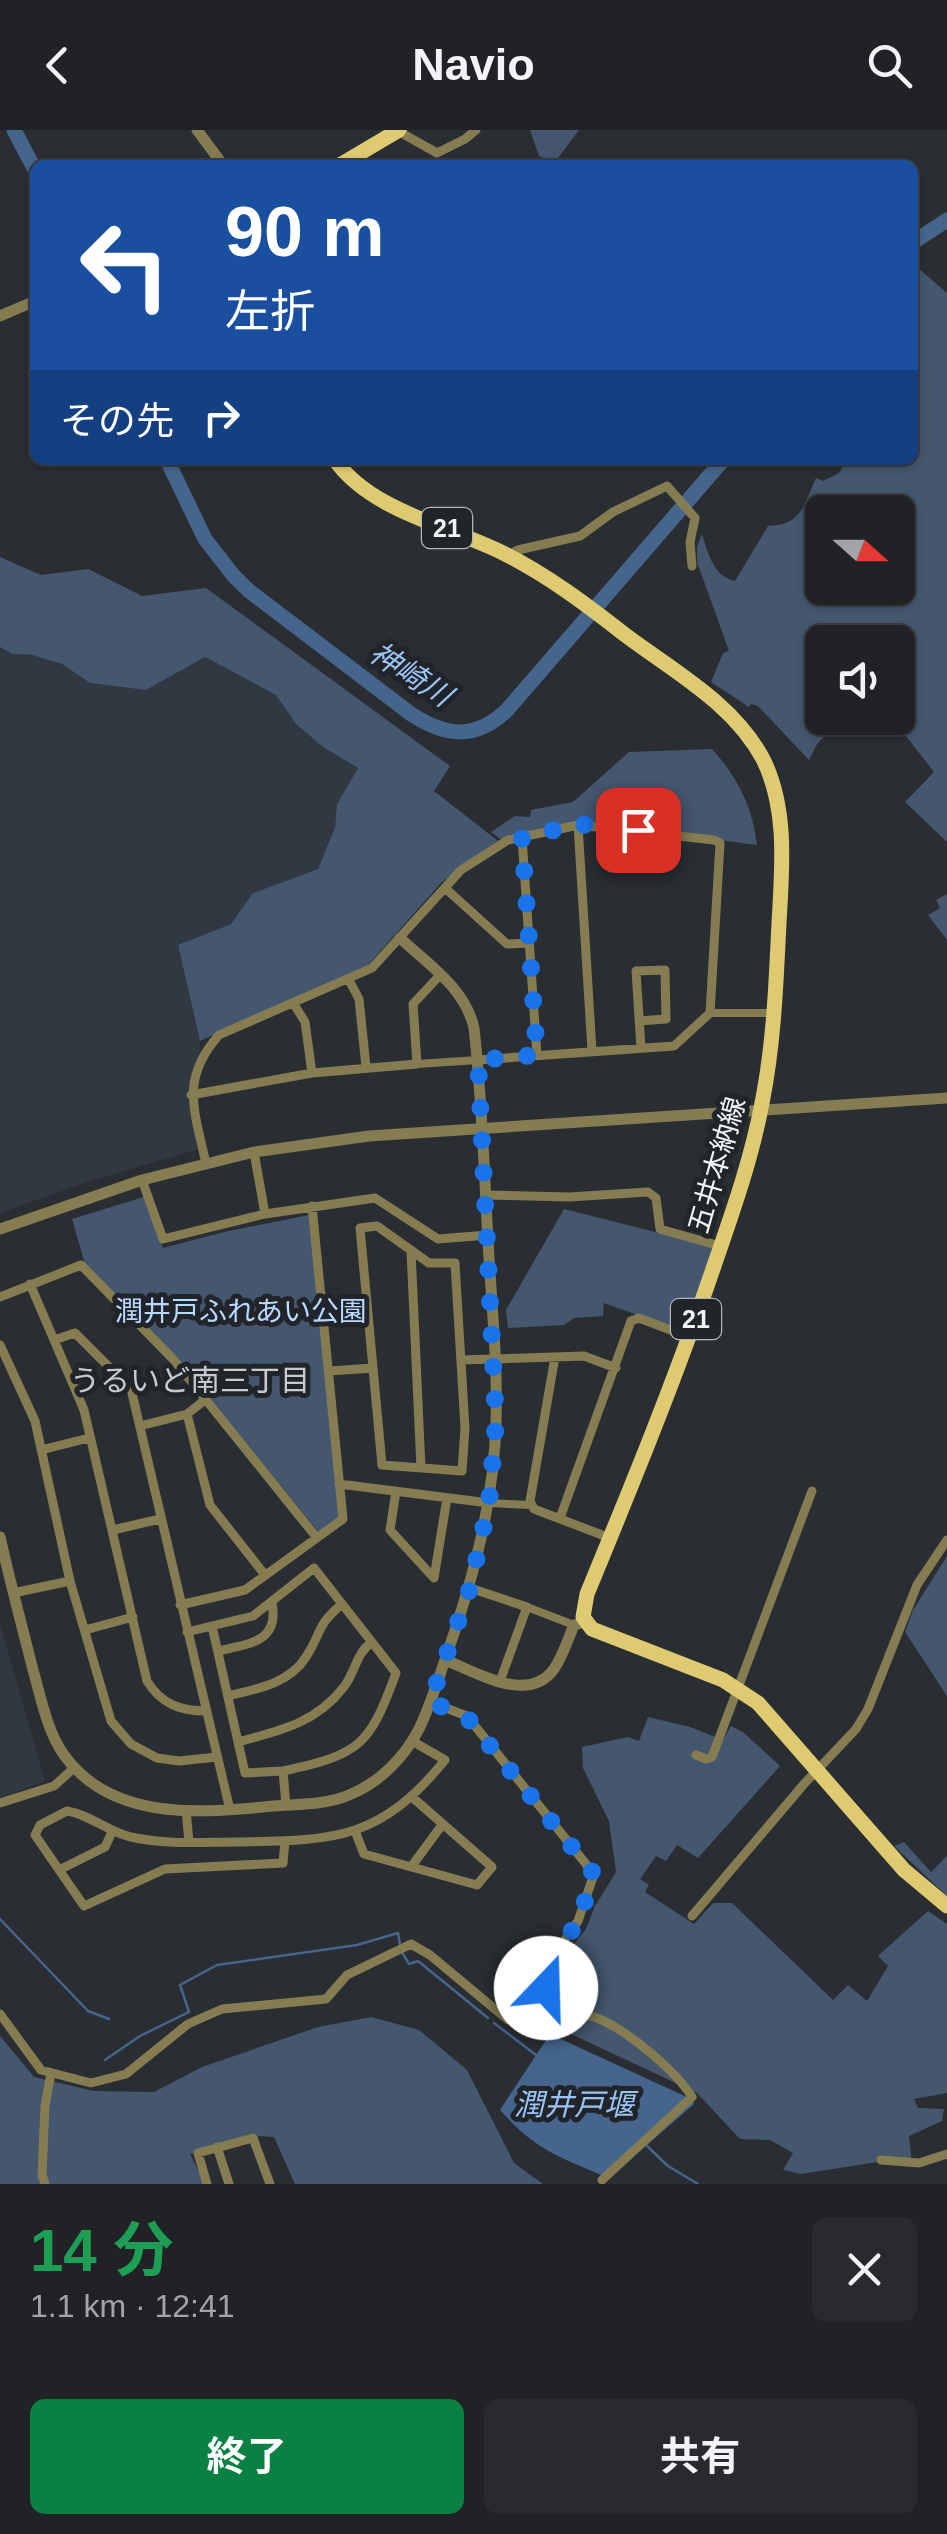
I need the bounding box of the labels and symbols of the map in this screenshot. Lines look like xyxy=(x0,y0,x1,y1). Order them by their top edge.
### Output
north arrow xyxy=(805,495,915,605)
road number: 21 xyxy=(422,508,472,548)
water label: 神崎川 xyxy=(364,636,460,714)
pin xyxy=(596,788,681,873)
street label: 五井本納線 xyxy=(683,1093,751,1237)
park label: 潤井戸ふれあい公園 xyxy=(115,1296,367,1327)
road number: 21 xyxy=(671,1299,721,1339)
district label: うるいど南三丁目 xyxy=(70,1364,310,1397)
position arrow xyxy=(494,1936,598,2040)
water label: 潤井戸堰 xyxy=(514,2088,639,2121)

